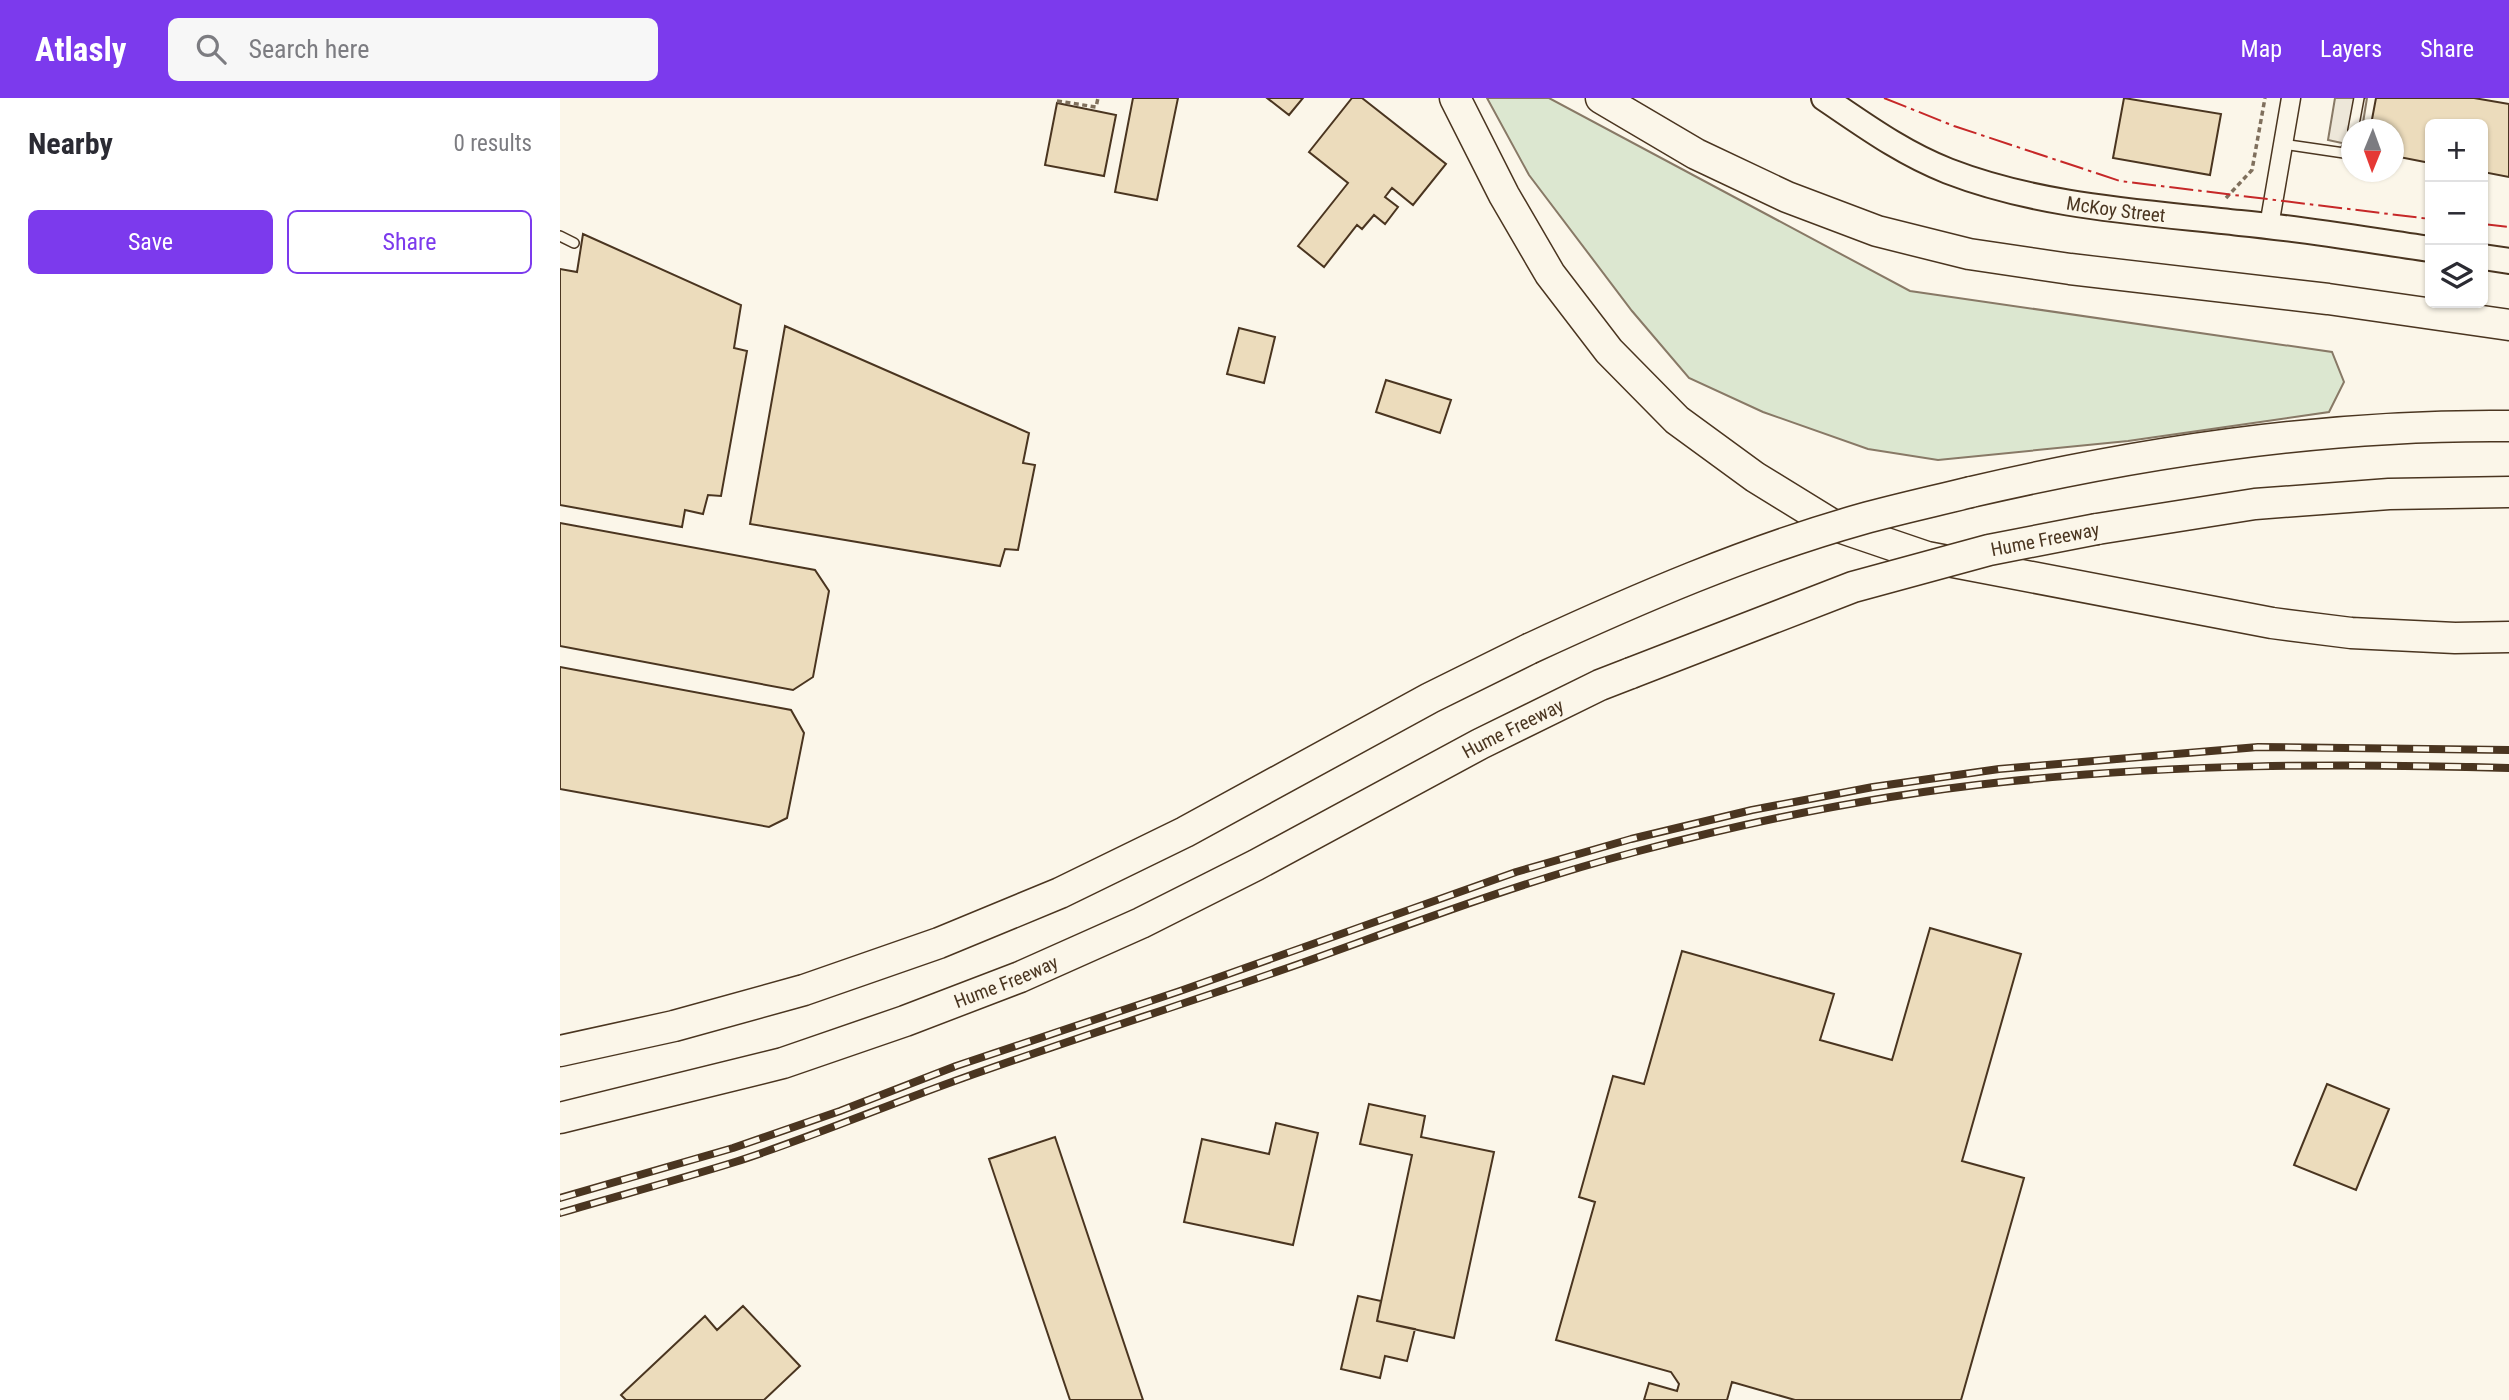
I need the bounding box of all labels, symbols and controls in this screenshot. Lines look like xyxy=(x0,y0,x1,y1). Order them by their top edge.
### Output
search box xyxy=(168,18,658,81)
text: Atlasly xyxy=(35,30,126,69)
icon: search xyxy=(192,30,230,68)
text: Search here xyxy=(248,34,369,64)
text: Map xyxy=(2241,35,2282,63)
text: Layers xyxy=(2320,35,2382,63)
text: Share xyxy=(2420,35,2474,63)
north arrow xyxy=(2341,119,2404,182)
map controls xyxy=(2425,119,2488,308)
button: + xyxy=(2425,119,2488,182)
text: Nearby xyxy=(28,126,113,161)
text: 0 results xyxy=(454,130,532,157)
button: − xyxy=(2425,182,2488,245)
street label: McKoy Street xyxy=(2065,192,2167,227)
button: Save xyxy=(28,210,273,274)
button: Share xyxy=(287,210,532,274)
button: layers xyxy=(2425,245,2488,308)
street label: Hume Freeway xyxy=(1989,518,2101,561)
street label: Hume Freeway xyxy=(1458,694,1567,764)
street label: Hume Freeway xyxy=(951,951,1062,1013)

